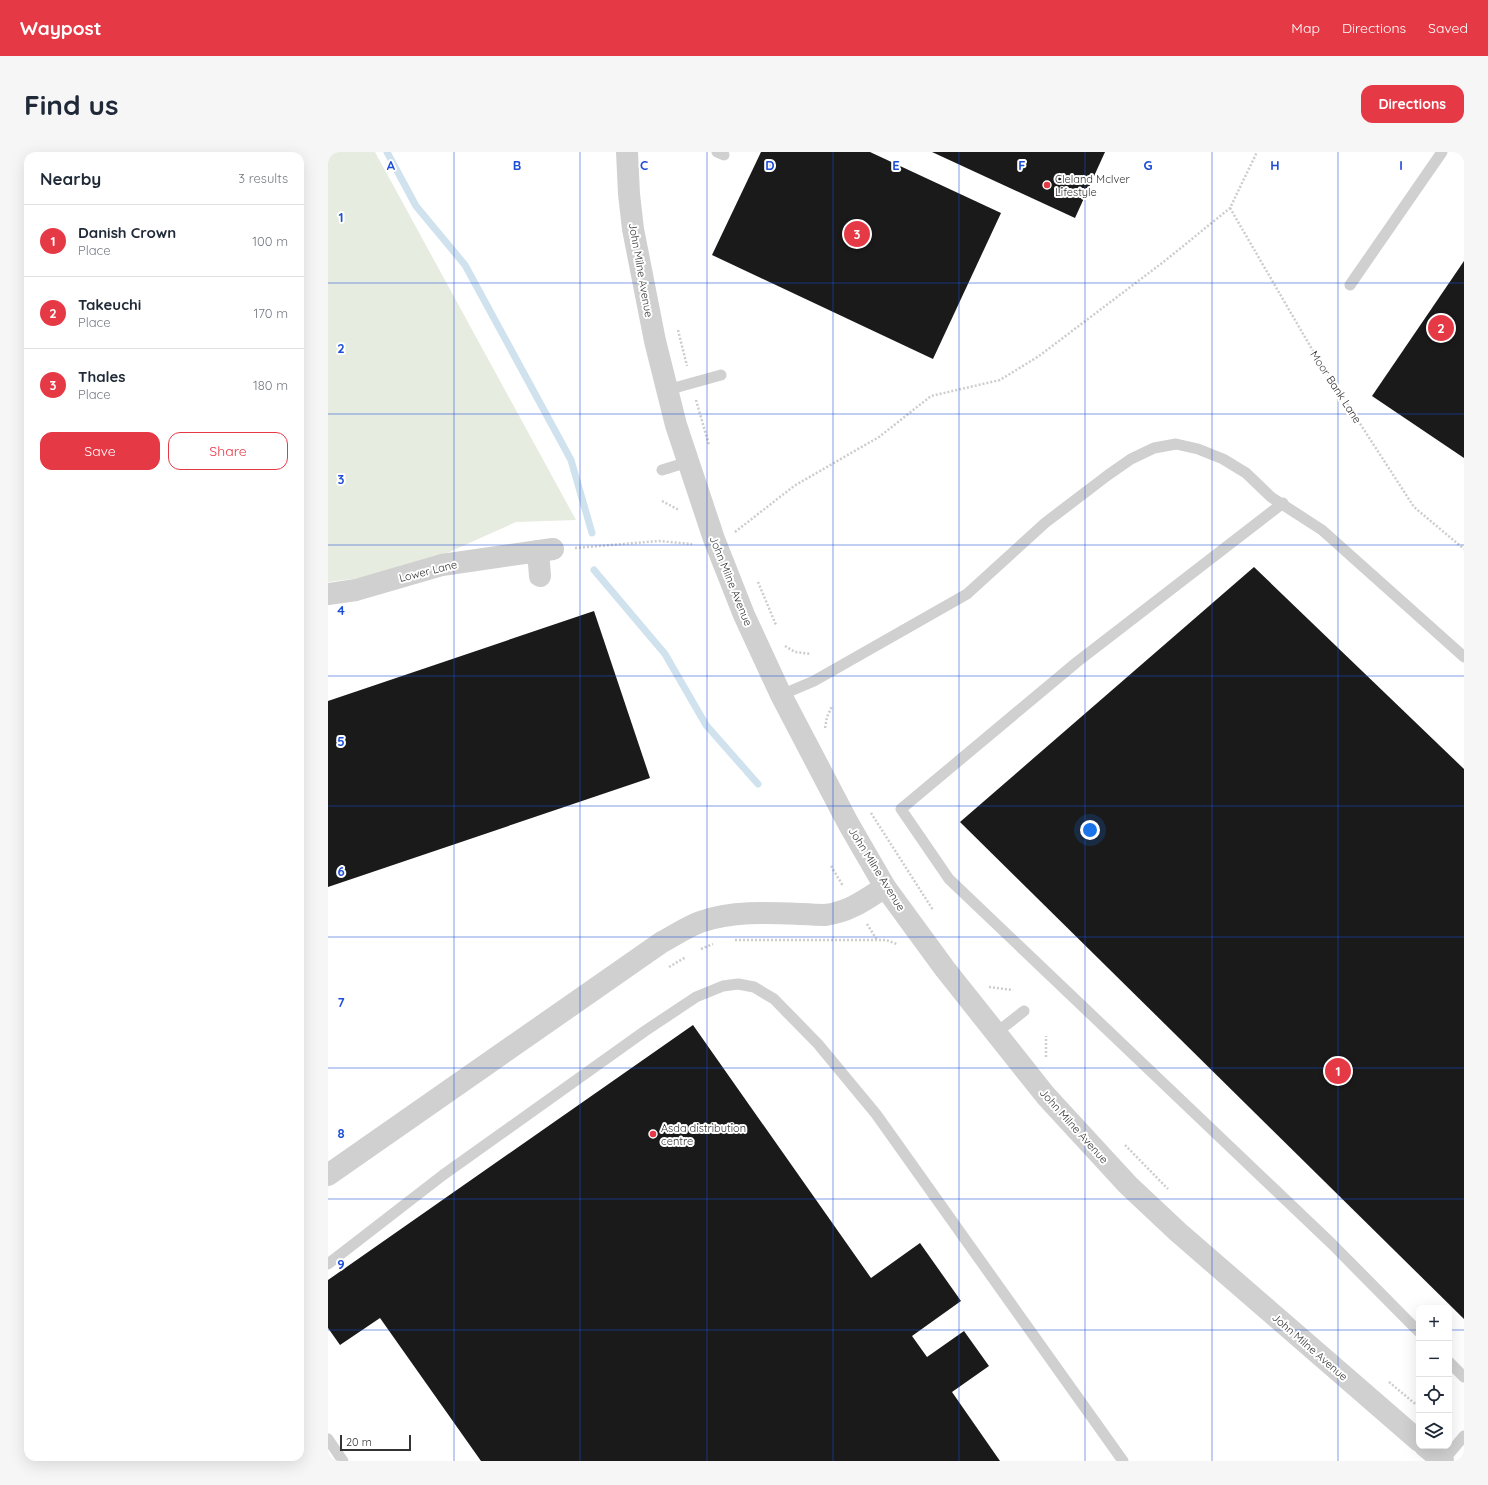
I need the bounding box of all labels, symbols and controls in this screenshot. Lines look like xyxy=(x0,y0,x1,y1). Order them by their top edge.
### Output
text: Waypost xyxy=(20,16,102,40)
text: Map xyxy=(1291,19,1320,37)
text: Directions xyxy=(1342,19,1406,37)
text: Saved xyxy=(1428,19,1468,37)
button: Directions xyxy=(1361,85,1464,123)
text: Find us xyxy=(24,87,118,122)
text: A xyxy=(387,157,396,173)
text: B xyxy=(513,157,521,173)
text: C xyxy=(640,157,648,173)
text: D xyxy=(765,157,775,173)
text: E xyxy=(892,157,900,173)
text: F xyxy=(1018,157,1026,173)
text: G xyxy=(1143,157,1153,173)
text: H xyxy=(1270,157,1280,173)
text: I xyxy=(1399,157,1403,173)
text: Nearby xyxy=(40,168,101,189)
text: 3 results xyxy=(238,170,288,186)
place label: Cleland McIver Lifestyle xyxy=(1055,172,1131,199)
marker: Cleland McIver Lifestyle xyxy=(1042,180,1052,190)
text: 1 xyxy=(338,209,344,225)
pin: 3 xyxy=(844,219,870,249)
street label: John Milne Avenue xyxy=(626,222,656,318)
text: Danish Crown xyxy=(78,223,176,242)
text: 1 xyxy=(50,233,56,249)
text: 100 m xyxy=(252,233,288,249)
text: Place xyxy=(78,242,111,258)
text: Takeuchi xyxy=(78,295,141,314)
text: 2 xyxy=(49,305,57,321)
text: 170 m xyxy=(253,305,288,321)
pin: 2 xyxy=(1428,313,1454,343)
text: Place xyxy=(78,314,111,330)
text: 2 xyxy=(337,340,345,356)
street label: Moor Bank Lane xyxy=(1307,348,1365,426)
text: Thales xyxy=(78,367,126,386)
text: 3 xyxy=(50,377,56,393)
text: 180 m xyxy=(253,377,288,393)
text: Place xyxy=(78,386,111,402)
button: Save xyxy=(40,432,160,470)
button: Share xyxy=(168,432,288,470)
text: 3 xyxy=(338,471,345,487)
street label: John Milne Avenue xyxy=(707,534,755,628)
street label: Lower Lane xyxy=(398,557,458,585)
text: 4 xyxy=(337,602,345,618)
text: 5 xyxy=(337,733,345,749)
your location xyxy=(1080,820,1100,840)
street label: John Milne Avenue xyxy=(846,825,908,913)
text: 6 xyxy=(337,863,345,879)
text: 7 xyxy=(337,994,345,1010)
pin: 1 xyxy=(1325,1056,1351,1086)
street label: John Milne Avenue xyxy=(1037,1086,1111,1166)
place label: Asda distribution centre xyxy=(661,1121,746,1148)
text: 8 xyxy=(337,1125,345,1141)
marker: Asda distribution centre xyxy=(648,1129,658,1139)
text: 9 xyxy=(337,1256,345,1272)
map controls xyxy=(1416,1305,1452,1449)
button: + xyxy=(1416,1305,1452,1341)
street label: John Milne Avenue xyxy=(1269,1310,1351,1384)
button: − xyxy=(1416,1341,1452,1377)
button: locate xyxy=(1416,1377,1452,1413)
button: layers xyxy=(1416,1413,1452,1449)
scale bar xyxy=(340,1433,411,1452)
text: 20 m xyxy=(346,1435,372,1449)

